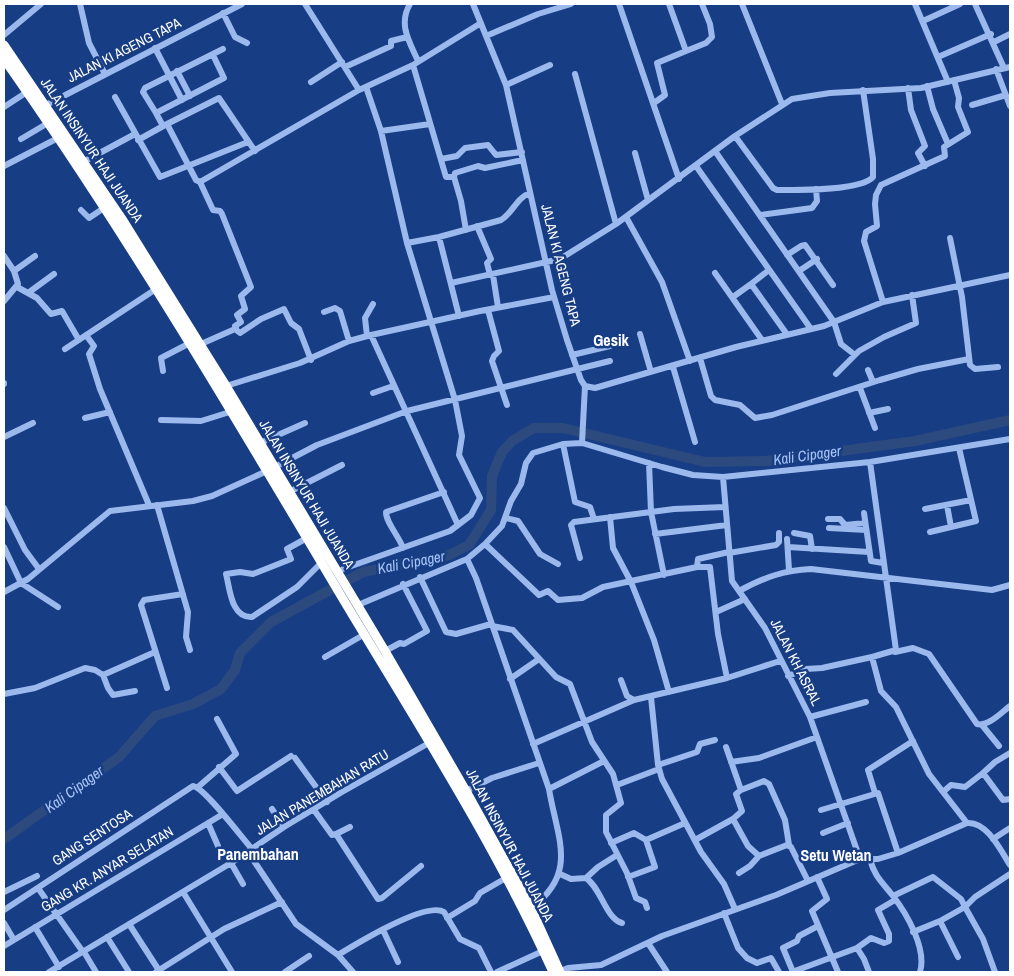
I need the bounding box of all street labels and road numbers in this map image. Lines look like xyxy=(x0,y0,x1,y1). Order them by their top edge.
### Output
street label: JALAN KI AGENG TAPA xyxy=(64,13,184,86)
street label: JALAN INSINYUR HAJI JUANDA xyxy=(37,74,147,226)
street label: JALAN KI AGENG TAPA xyxy=(537,202,585,328)
street label: JALAN INSINYUR HAJI JUANDA xyxy=(255,416,359,572)
street label: JALAN KH ASRAL xyxy=(766,616,826,709)
street label: JALAN PANEMBAHAN RATU xyxy=(252,745,392,839)
street label: JALAN INSINYUR HAJI JUANDA xyxy=(462,765,558,925)
street label: GANG SENTOSA xyxy=(49,804,136,870)
street label: GANG KR. ANYAR SELATAN xyxy=(38,822,176,916)

